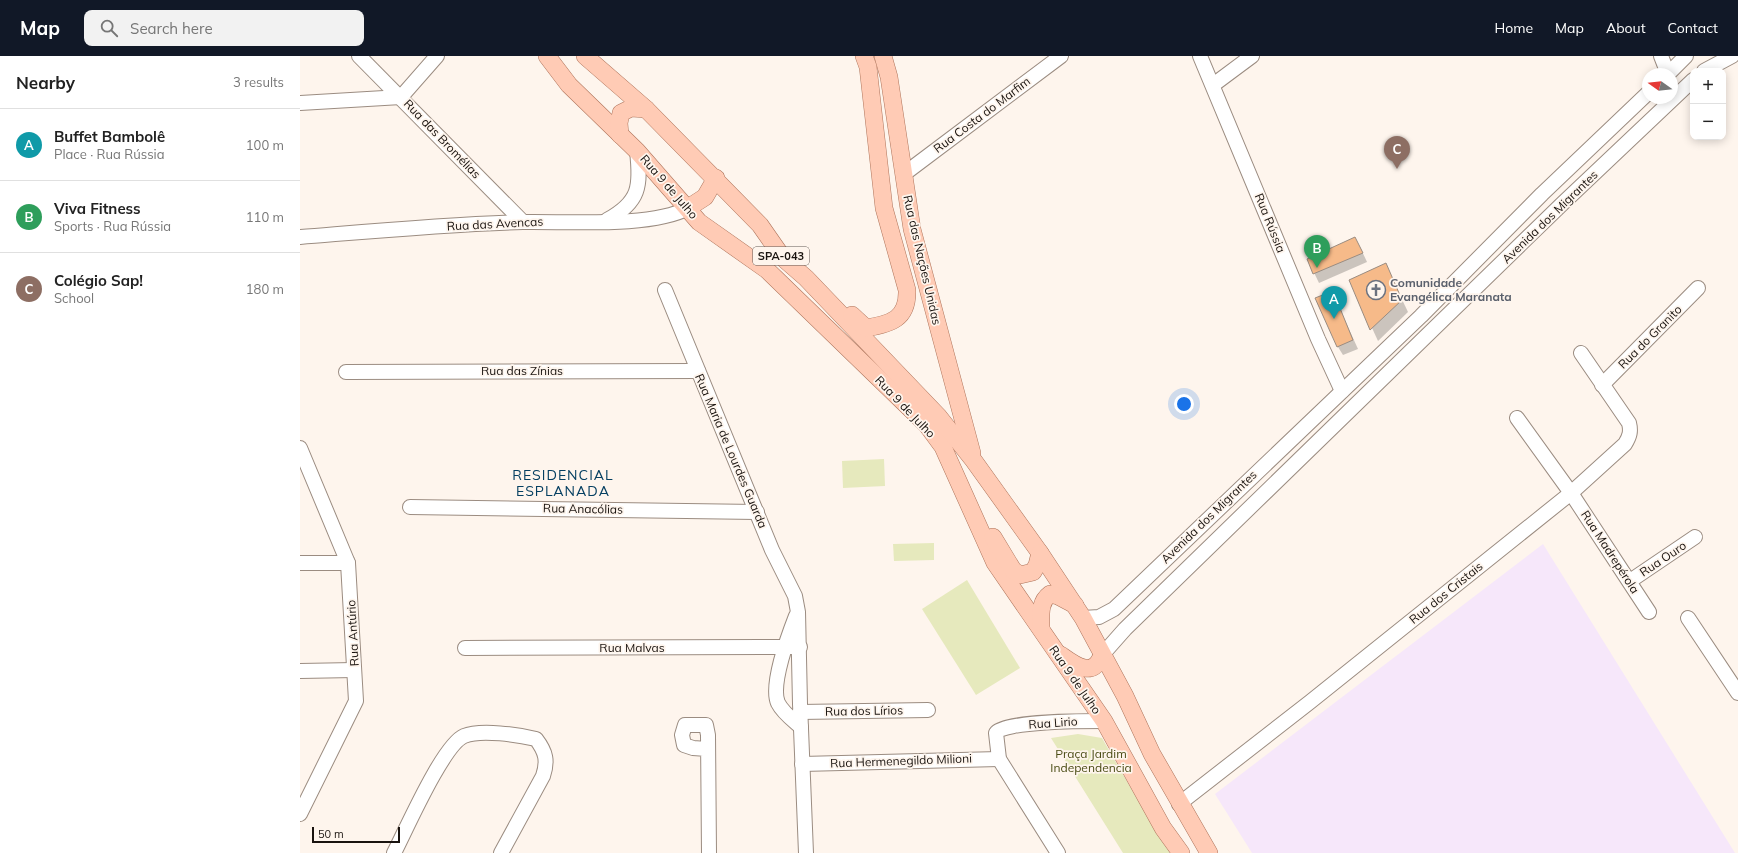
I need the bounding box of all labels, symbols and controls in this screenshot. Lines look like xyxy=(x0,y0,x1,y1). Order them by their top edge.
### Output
search box xyxy=(84,10,364,46)
text: Map xyxy=(20,16,60,40)
icon: search xyxy=(98,17,120,39)
text: Search here xyxy=(130,19,213,38)
text: Home xyxy=(1494,19,1533,37)
text: Map xyxy=(1555,19,1584,37)
text: About xyxy=(1606,19,1646,37)
text: Contact xyxy=(1668,19,1718,37)
north arrow xyxy=(1642,68,1678,104)
map controls xyxy=(1690,68,1726,140)
button: + xyxy=(1690,68,1726,104)
text: Nearby xyxy=(16,72,75,93)
street label: Rua Costa do Marfim xyxy=(930,73,1033,156)
text: 3 results xyxy=(233,74,284,90)
street label: Rua das Bromélias xyxy=(401,96,484,181)
button: − xyxy=(1690,104,1726,140)
text: Buffet Bambolê xyxy=(54,127,165,146)
pin: C xyxy=(1384,136,1410,169)
text: A xyxy=(24,137,34,153)
text: 100 m xyxy=(246,137,284,153)
text: Place · Rua Rússia xyxy=(54,146,165,162)
street label: Rua 9 de Julho xyxy=(637,151,701,222)
street label: Avenida dos Migrantes xyxy=(1499,167,1601,266)
street label: Rua Rússia xyxy=(1252,191,1289,255)
street label: Rua das Nações Unidas xyxy=(900,194,945,326)
text: Viva Fitness xyxy=(54,199,141,218)
text: B xyxy=(25,209,33,225)
text: 110 m xyxy=(246,209,284,225)
street label: Rua das Avencas xyxy=(446,213,544,234)
text: Sports · Rua Rússia xyxy=(54,218,171,234)
pin: B xyxy=(1304,235,1330,268)
road number: SPA-043 xyxy=(753,247,809,265)
text: Colégio Sap! xyxy=(54,271,143,290)
place label: Comunidade Evangélica Maranata xyxy=(1390,275,1512,304)
church icon: Comunidade Evangélica Maranata xyxy=(1365,279,1387,301)
text: C xyxy=(25,281,33,297)
text: 180 m xyxy=(246,281,284,297)
pin: A xyxy=(1321,286,1347,319)
text: School xyxy=(54,290,94,306)
street label: Rua do Granito xyxy=(1615,302,1685,372)
street label: Rua das Zínias xyxy=(481,363,563,378)
street label: Rua Maria de Lourdes Guarda xyxy=(692,371,771,530)
street label: Rua 9 de Julho xyxy=(872,373,939,441)
your location xyxy=(1174,394,1194,414)
district label: RESIDENCIAL ESPLANADA xyxy=(512,466,614,500)
street label: Avenida dos Migrantes xyxy=(1158,467,1260,566)
street label: Rua Anacólias xyxy=(543,500,623,517)
street label: Rua Madrepérola xyxy=(1578,507,1643,596)
street label: Rua Ouro xyxy=(1637,538,1689,580)
street label: Rua dos Cristais xyxy=(1406,558,1485,627)
street label: Rua Antúrio xyxy=(343,599,362,667)
street label: Rua Malvas xyxy=(599,640,665,655)
street label: Rua 9 de Julho xyxy=(1046,642,1105,717)
street label: Rua dos Lírios xyxy=(825,702,903,719)
street label: Rua Lirio xyxy=(1028,713,1078,732)
park label: Praça Jardim Independencia xyxy=(1050,746,1132,775)
street label: Rua Hermenegildo Milioni xyxy=(830,751,972,770)
scale bar xyxy=(312,825,400,844)
text: 50 m xyxy=(318,827,344,841)

